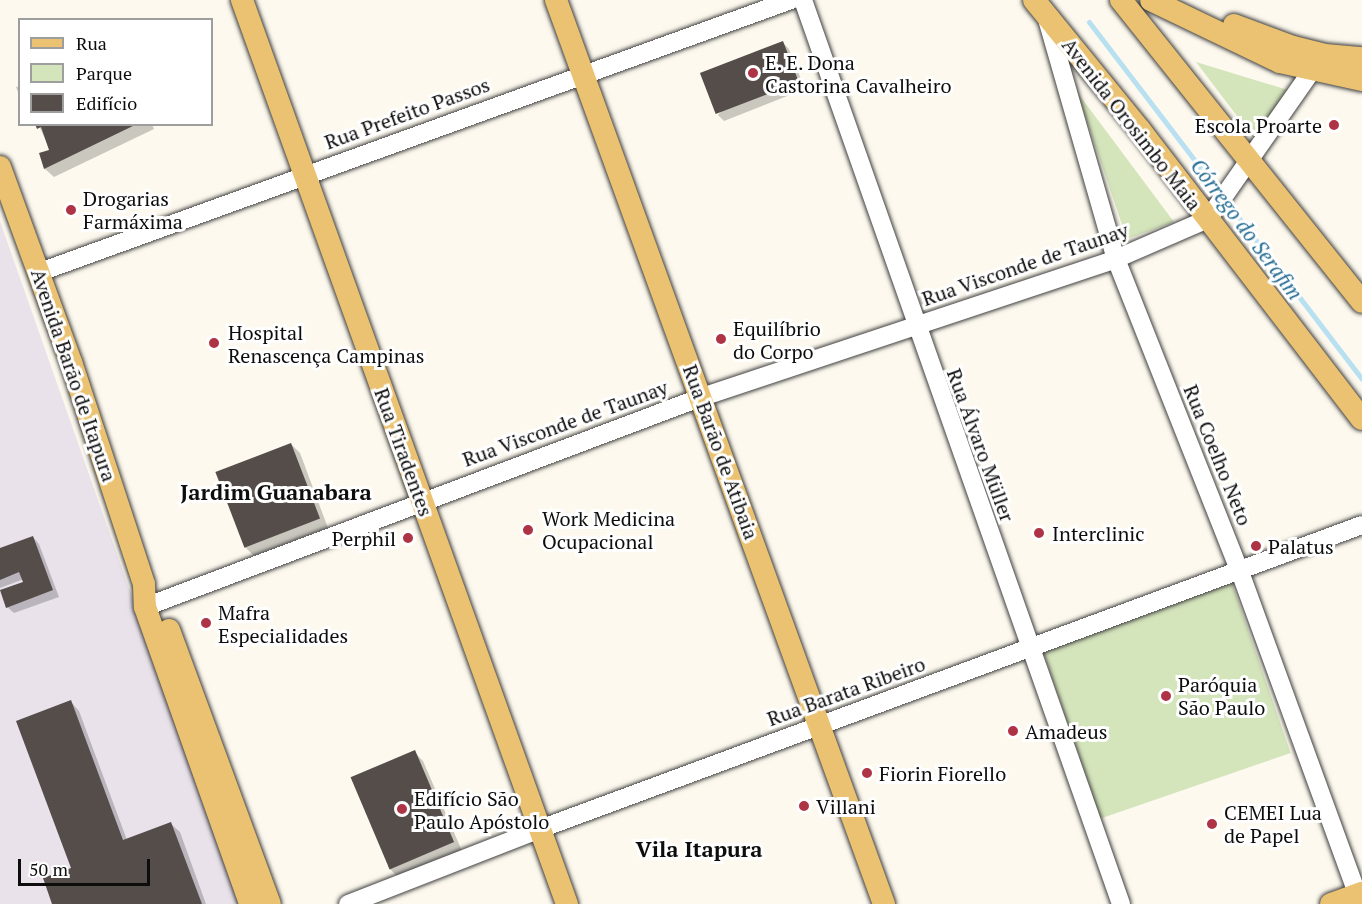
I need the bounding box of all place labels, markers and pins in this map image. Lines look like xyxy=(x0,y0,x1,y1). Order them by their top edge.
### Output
place label: E. E. Dona Castorina Cavalheiro xyxy=(765,50,951,97)
marker: E. E. Dona Castorina Cavalheiro xyxy=(746,66,760,80)
place label: Escola Proarte xyxy=(1195,113,1322,137)
marker: Escola Proarte xyxy=(1327,118,1341,132)
place label: Drogarias Farmáxima xyxy=(83,186,183,233)
marker: Drogarias Farmáxima xyxy=(64,203,78,217)
place label: Equilíbrio do Corpo xyxy=(733,316,821,363)
place label: Hospital Renascença Campinas xyxy=(228,320,424,367)
marker: Equilíbrio do Corpo xyxy=(714,332,728,346)
marker: Hospital Renascença Campinas xyxy=(205,334,223,352)
place label: Work Medicina Ocupacional xyxy=(542,506,675,553)
marker: Work Medicina Ocupacional xyxy=(519,521,537,539)
place label: Interclinic xyxy=(1052,521,1145,545)
marker: Interclinic xyxy=(1030,524,1048,542)
place label: Perphil xyxy=(332,526,396,550)
marker: Perphil xyxy=(401,531,415,545)
place label: Palatus xyxy=(1268,534,1334,558)
marker: Palatus xyxy=(1249,539,1263,553)
place label: Mafra Especialidades xyxy=(218,600,348,647)
marker: Mafra Especialidades xyxy=(199,616,213,630)
place label: Paróquia São Paulo xyxy=(1178,672,1265,719)
marker: Paróquia São Paulo xyxy=(1159,689,1173,703)
place label: Amadeus xyxy=(1025,719,1107,743)
marker: Amadeus xyxy=(1006,724,1020,738)
place label: Fiorin Fiorello xyxy=(879,761,1006,785)
marker: Fiorin Fiorello xyxy=(860,766,874,780)
place label: Edifício São Paulo Apóstolo xyxy=(414,786,550,833)
place label: Villani xyxy=(816,794,876,818)
marker: Villani xyxy=(797,799,811,813)
place label: CEMEI Lua de Papel xyxy=(1224,801,1322,848)
marker: Edifício São Paulo Apóstolo xyxy=(395,802,409,816)
marker: CEMEI Lua de Papel xyxy=(1205,817,1219,831)

